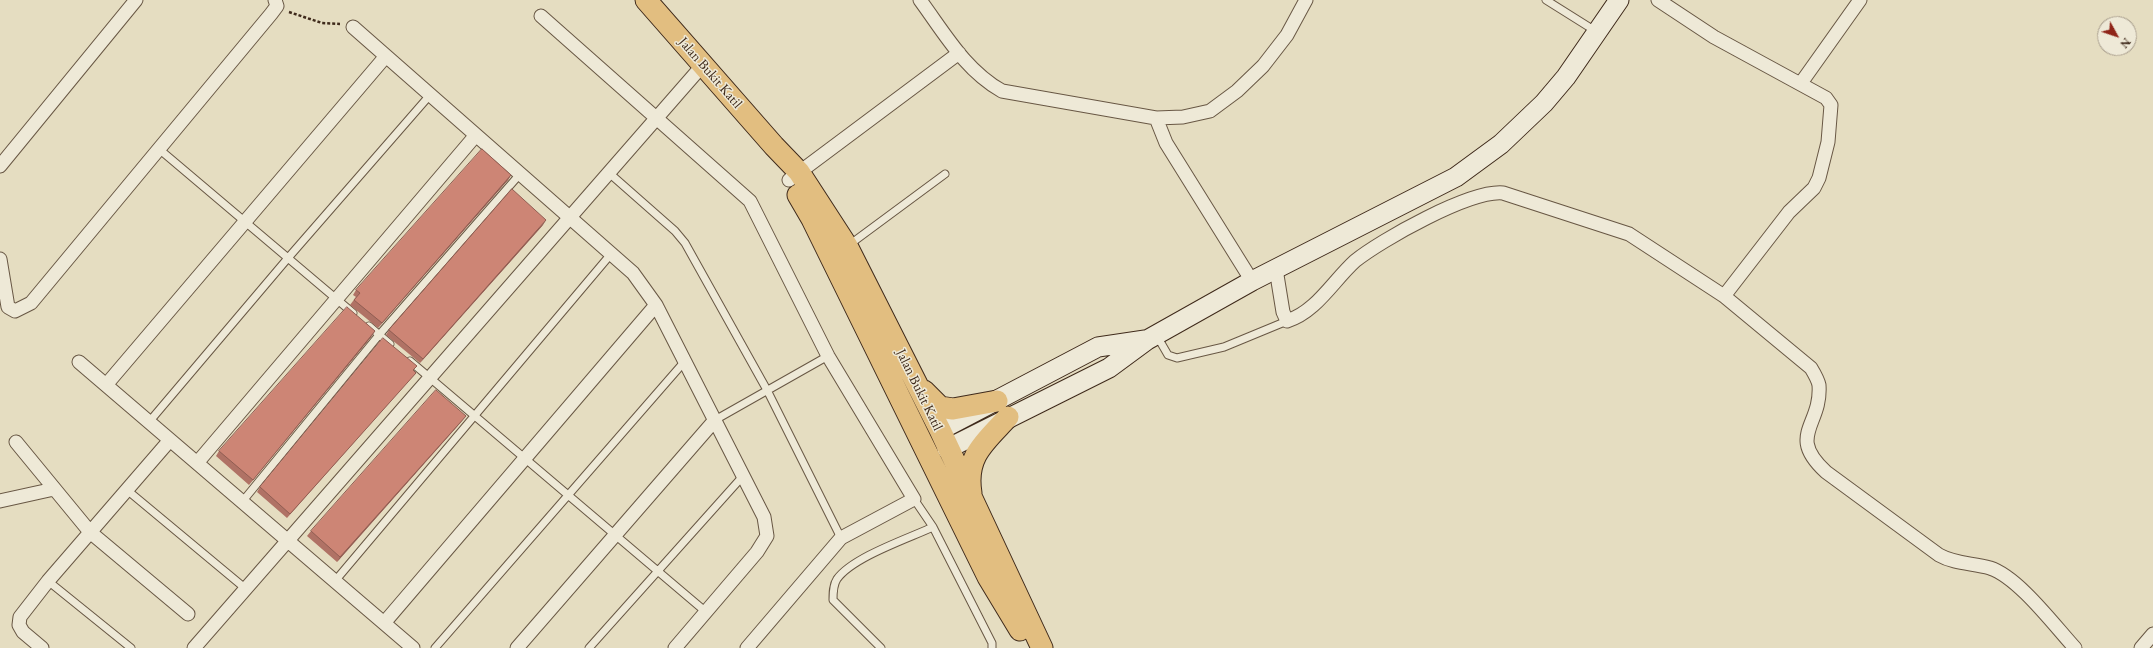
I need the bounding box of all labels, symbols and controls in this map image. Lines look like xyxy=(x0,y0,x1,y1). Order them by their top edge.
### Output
north arrow xyxy=(2097,16,2137,56)
street label: Jalan Bukit Katil xyxy=(675,34,745,112)
text: N xyxy=(2117,35,2134,51)
street label: Jalan Bukit Katil xyxy=(892,347,946,433)

